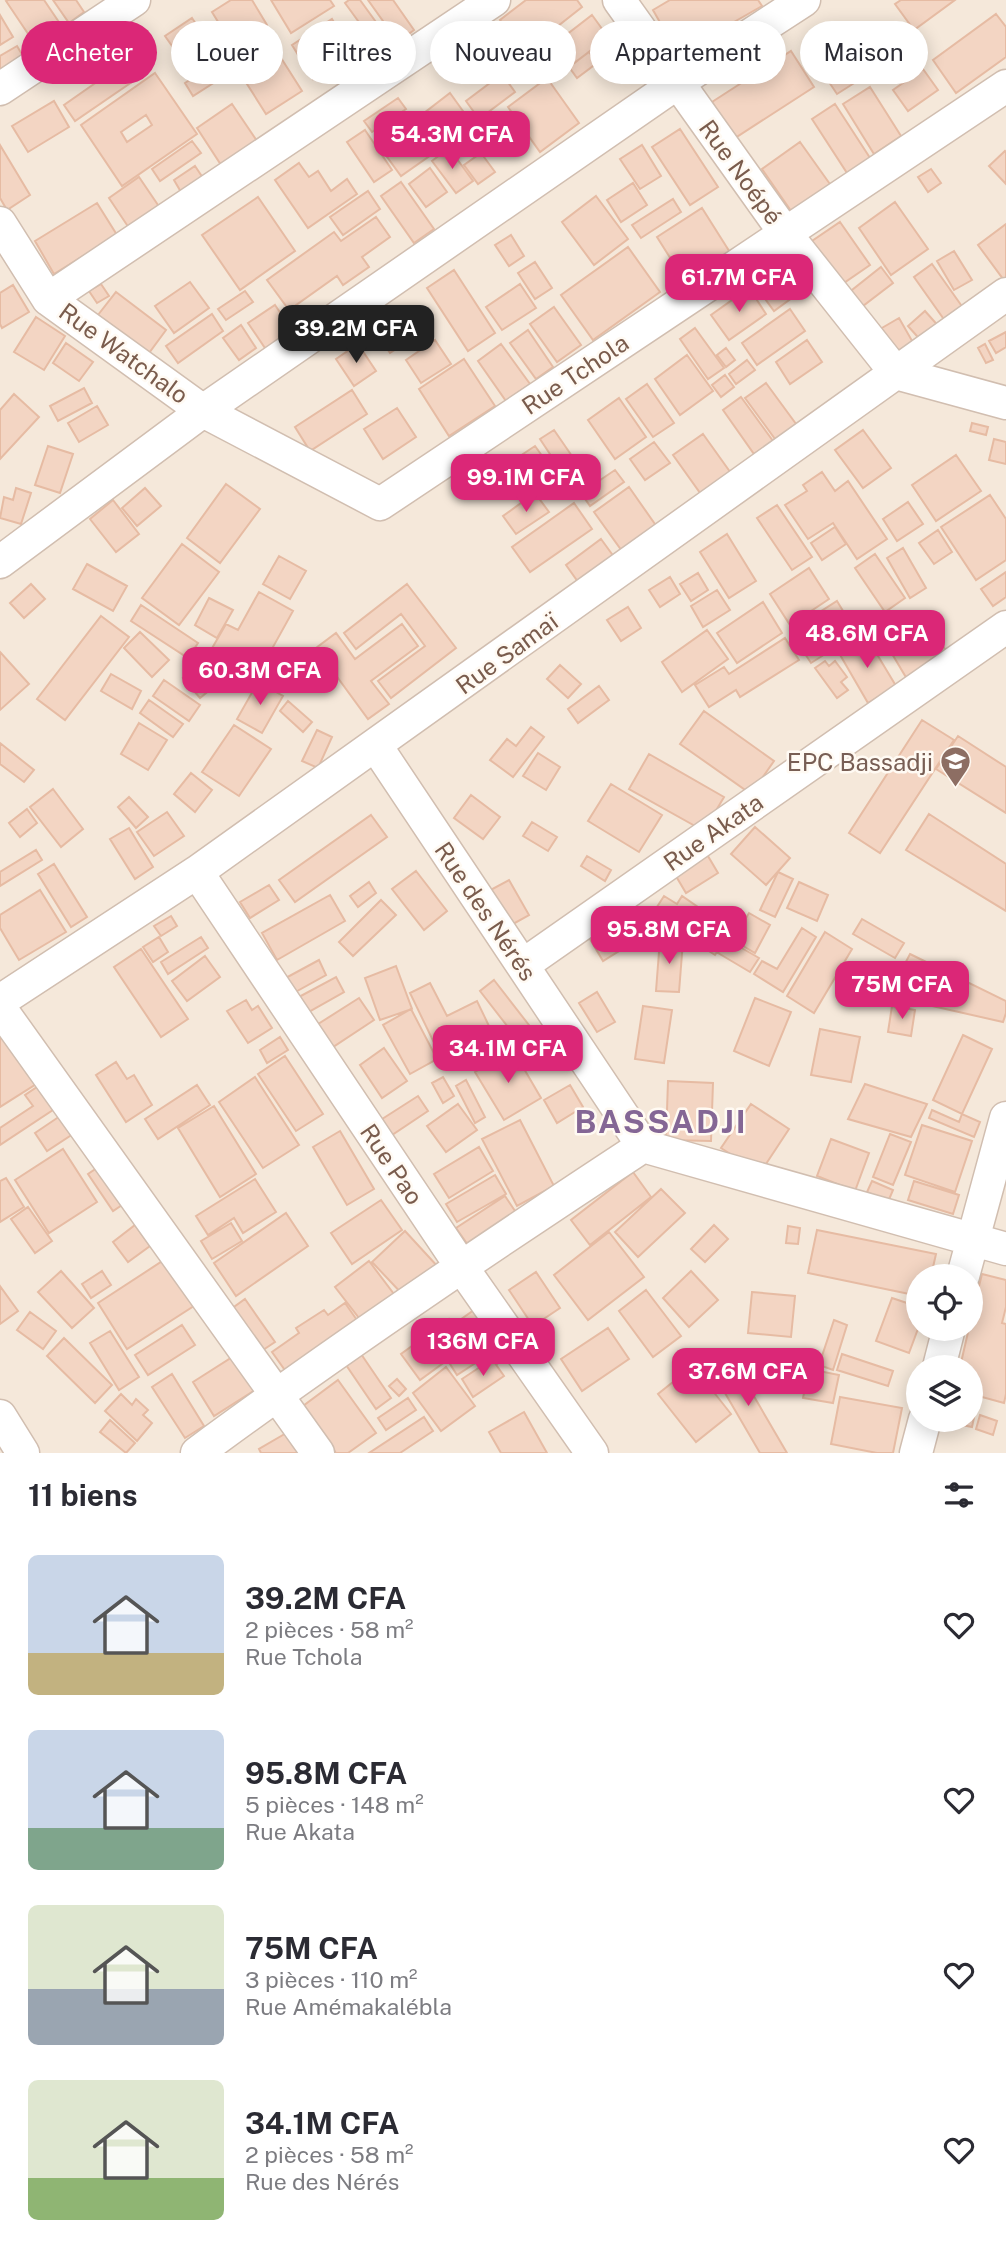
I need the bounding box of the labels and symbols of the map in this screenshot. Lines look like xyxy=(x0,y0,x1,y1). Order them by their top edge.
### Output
pin: 54.3M CFA xyxy=(372,111,532,171)
street label: Rue Noépé xyxy=(694,114,788,230)
pin: 61.7M CFA xyxy=(659,254,819,314)
street label: Rue Watchalo xyxy=(54,297,194,409)
pin: 39.2M CFA xyxy=(276,306,436,365)
street label: Rue Tchola xyxy=(516,328,634,420)
pin: 99.1M CFA xyxy=(446,454,606,514)
street label: Rue Samaï xyxy=(450,606,564,700)
pin: 48.6M CFA xyxy=(787,610,947,670)
pin: 60.3M CFA xyxy=(180,648,340,707)
school or university icon: EPC Bassadji xyxy=(939,745,973,789)
place label: EPC Bassadji xyxy=(787,748,933,776)
street label: Rue Akata xyxy=(658,788,768,876)
street label: Rue des Nérés xyxy=(429,836,543,986)
pin: 95.8M CFA xyxy=(589,906,749,966)
pin: 75M CFA xyxy=(837,962,967,1021)
pin: 34.1M CFA xyxy=(428,1026,588,1085)
district label: BASSADJI xyxy=(574,1103,748,1140)
street label: Rue Pao xyxy=(355,1118,429,1210)
pin: 136M CFA xyxy=(411,1318,555,1378)
pin: 37.6M CFA xyxy=(668,1348,828,1408)

